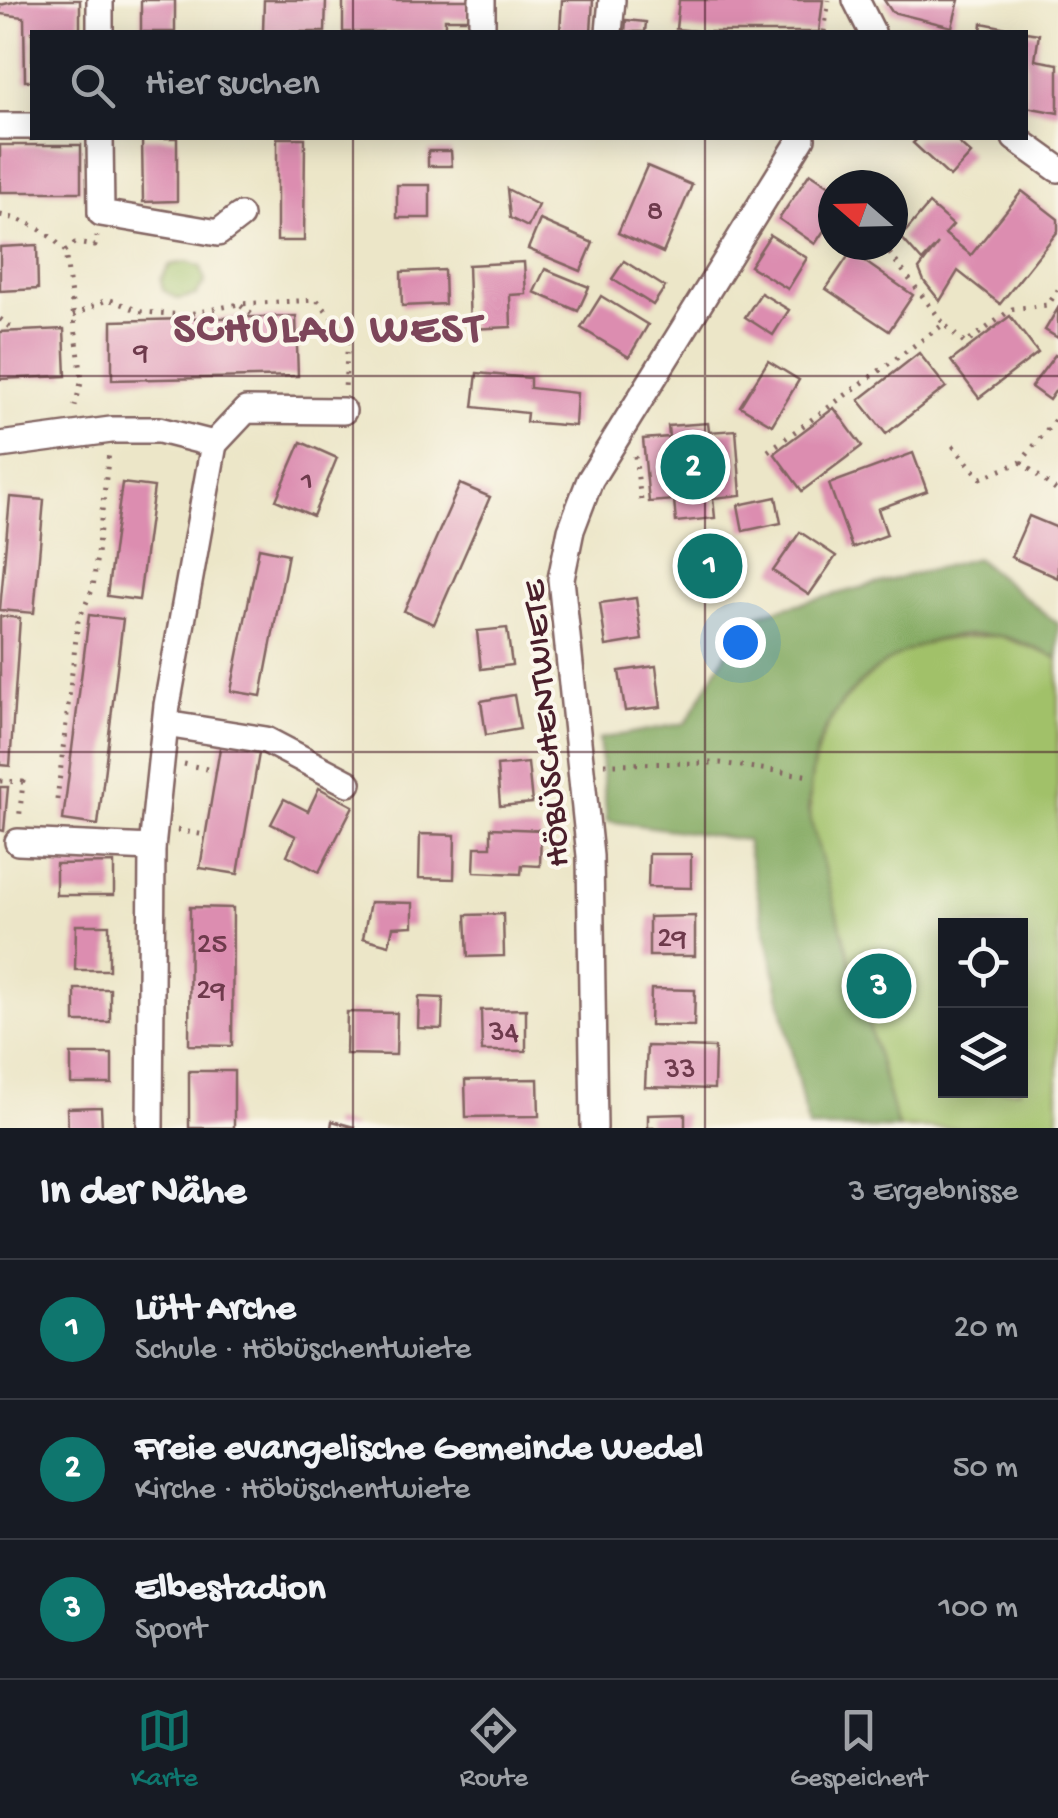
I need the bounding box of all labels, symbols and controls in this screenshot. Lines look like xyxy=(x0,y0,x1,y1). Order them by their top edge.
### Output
search box xyxy=(30,30,1028,140)
icon: search xyxy=(65,58,120,113)
text: Hier suchen xyxy=(145,63,320,107)
north arrow xyxy=(818,170,908,260)
house number: 8 xyxy=(647,196,663,231)
district label: SCHULAU WEST xyxy=(173,305,485,358)
house number: 9 xyxy=(132,337,149,372)
pin: 2 xyxy=(660,430,726,504)
house number: 1 xyxy=(300,466,313,501)
pin: 1 xyxy=(678,528,742,604)
street label: HÖBÜSCHENTWIETE xyxy=(515,577,581,869)
your location xyxy=(715,617,766,668)
map controls xyxy=(938,918,1028,1098)
button: locate xyxy=(938,918,1028,1008)
house number: 29 xyxy=(657,923,687,958)
house number: 25 xyxy=(197,929,227,964)
pin: 3 xyxy=(846,948,912,1024)
house number: 29 xyxy=(196,975,226,1010)
button: layers xyxy=(938,1008,1028,1098)
house number: 34 xyxy=(488,1017,519,1052)
house number: 33 xyxy=(663,1054,696,1089)
text: In der Nähe xyxy=(40,1169,246,1218)
text: 3 Ergebnisse xyxy=(849,1174,1018,1212)
text: Lütt Arche xyxy=(135,1288,296,1332)
text: 1 xyxy=(66,1310,79,1348)
text: 20 m xyxy=(954,1310,1018,1348)
text: Schule · Höbüschentwiete xyxy=(135,1332,471,1370)
text: Freie evangelische Gemeinde Wedel xyxy=(135,1428,703,1472)
text: 2 xyxy=(65,1450,80,1488)
text: 50 m xyxy=(953,1450,1018,1488)
text: Kirche · Höbüschentwiete xyxy=(135,1472,470,1510)
text: Elbestadion xyxy=(135,1568,326,1612)
text: 3 xyxy=(64,1590,81,1628)
text: 100 m xyxy=(938,1590,1018,1628)
text: Sport xyxy=(135,1612,207,1650)
tab: Karte xyxy=(131,1703,198,1796)
tab: Route xyxy=(460,1703,528,1796)
tab: Gespeichert xyxy=(790,1703,927,1796)

